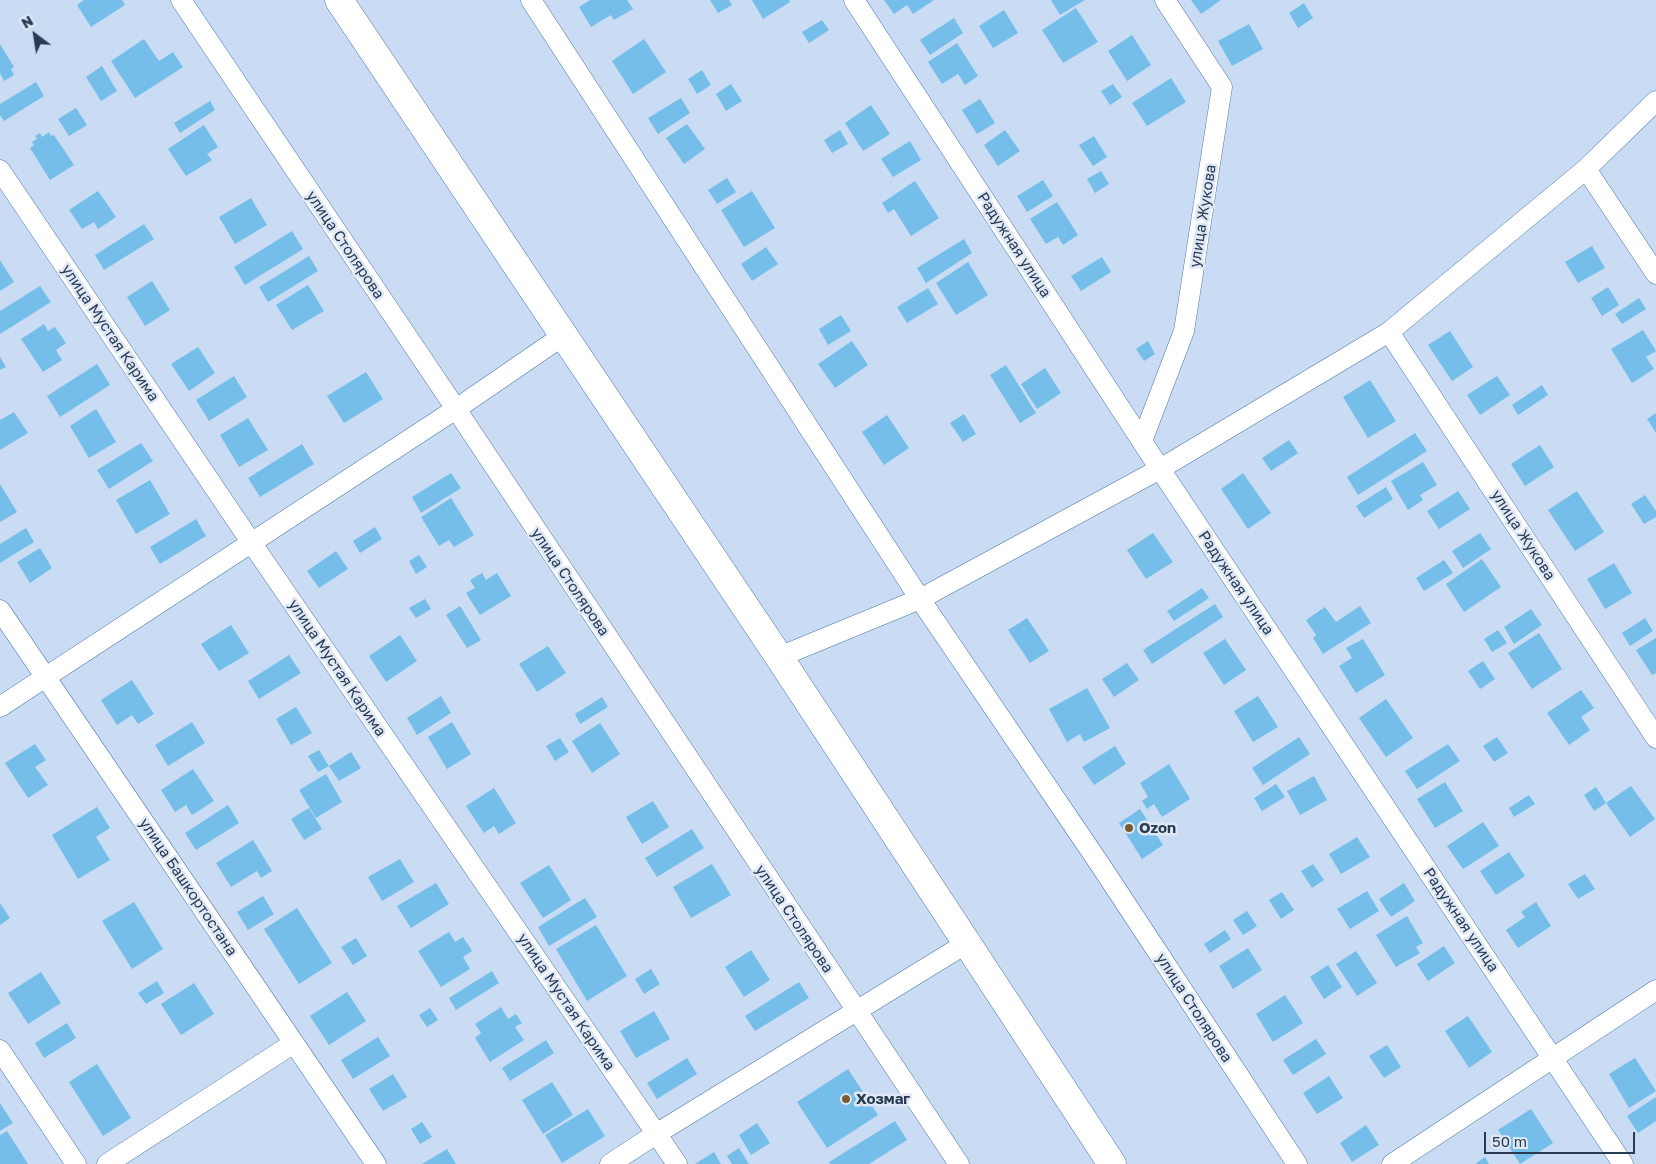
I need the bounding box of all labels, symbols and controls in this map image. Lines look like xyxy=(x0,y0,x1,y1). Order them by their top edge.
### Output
north arrow xyxy=(10,10,60,60)
text: N xyxy=(18,12,36,32)
street label: улица Жукова xyxy=(1186,163,1220,269)
street label: улица Столярова xyxy=(302,188,388,302)
street label: Радужная улица xyxy=(973,189,1055,301)
street label: улица Мустая Карима xyxy=(57,261,163,405)
street label: улица Жукова xyxy=(1487,486,1559,584)
street label: улица Столярова xyxy=(527,525,613,639)
street label: Радужная улица xyxy=(1195,528,1277,638)
street label: улица Мустая Карима xyxy=(284,596,390,740)
street label: улица Башкортостана xyxy=(135,815,241,959)
place label: Ozon xyxy=(1139,819,1176,837)
marker: Ozon xyxy=(1123,822,1135,834)
street label: улица Столярова xyxy=(751,862,837,976)
street label: Радужная улица xyxy=(1420,865,1502,975)
street label: улица Мустая Карима xyxy=(513,930,619,1074)
street label: улица Столярова xyxy=(1152,950,1236,1066)
place label: Хозмаг xyxy=(856,1090,910,1108)
marker: Хозмаг xyxy=(840,1093,852,1105)
scale bar xyxy=(1486,1122,1637,1154)
text: 50 m xyxy=(1492,1132,1527,1150)

